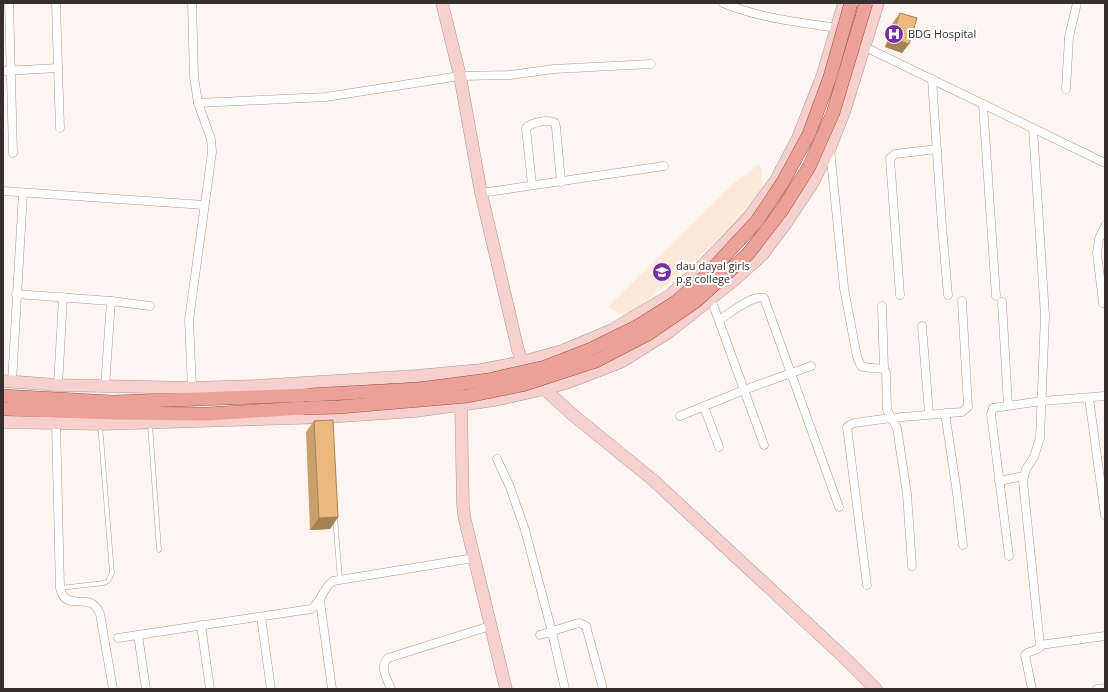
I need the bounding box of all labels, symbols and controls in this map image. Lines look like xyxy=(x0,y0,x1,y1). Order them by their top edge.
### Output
hospital icon: BDG Hospital xyxy=(883,23,905,45)
place label: BDG Hospital xyxy=(908,26,976,41)
place label: dau dayal girls p.g college xyxy=(676,258,750,286)
school or university icon: dau dayal girls p.g college xyxy=(651,261,673,283)

